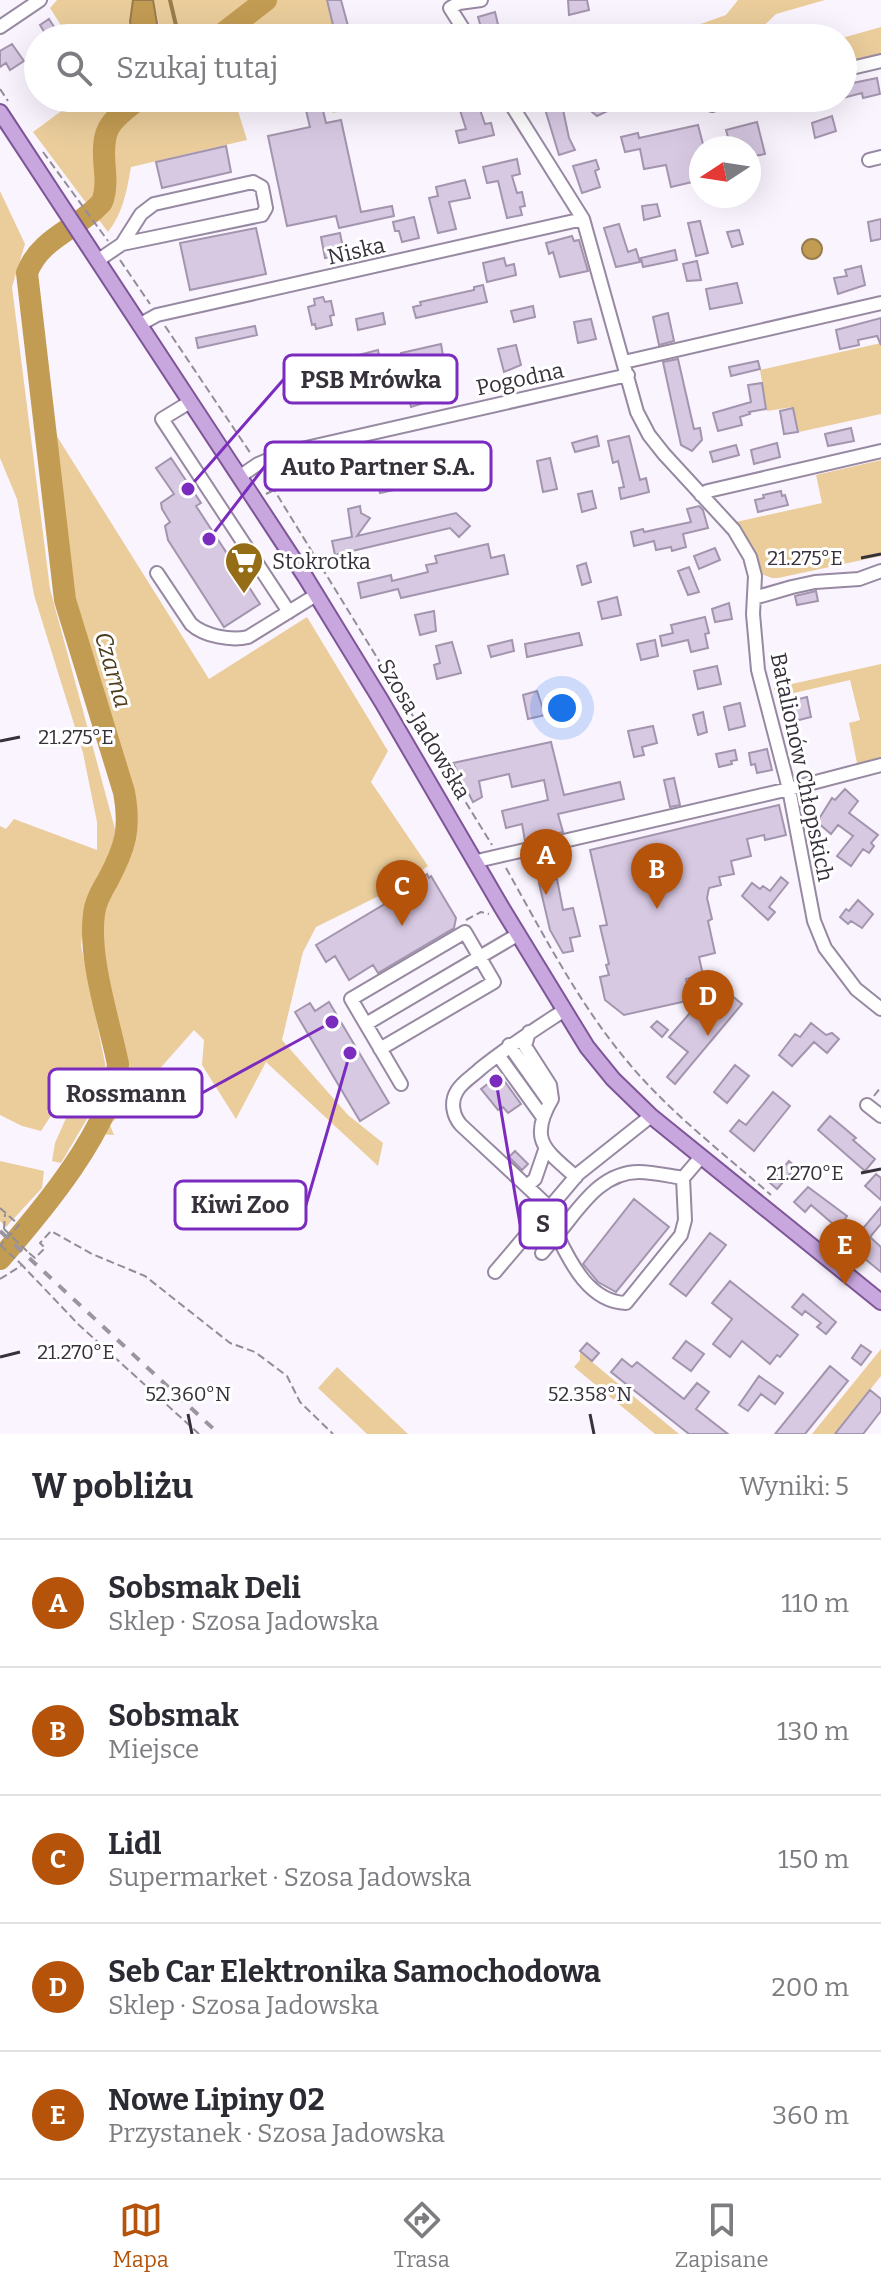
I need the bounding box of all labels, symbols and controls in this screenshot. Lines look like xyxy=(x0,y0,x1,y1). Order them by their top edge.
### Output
search box xyxy=(24,24,857,112)
icon: search xyxy=(52,46,96,90)
text: Szukaj tutaj xyxy=(116,50,278,86)
north arrow xyxy=(689,136,761,208)
street label: Niska xyxy=(325,231,387,271)
callout: PSB Mrówka xyxy=(284,355,457,403)
street label: Pogodna xyxy=(474,357,566,401)
text: PSB Mrówka xyxy=(300,366,442,394)
callout: Auto Partner S.A. xyxy=(265,442,491,490)
text: Auto Partner S.A. xyxy=(281,453,475,481)
supermarket icon: Stokrotka xyxy=(223,540,265,595)
text: 21.275°E xyxy=(767,546,843,570)
place label: Stokrotka xyxy=(272,548,371,575)
water label: Czarna xyxy=(89,629,137,711)
street label: Batalionów Chłopskich xyxy=(765,650,840,884)
street label: Szosa Jadowska xyxy=(371,654,477,804)
your location xyxy=(542,688,582,728)
text: 21.275°E xyxy=(38,725,114,749)
pin: A xyxy=(520,829,572,895)
pin: B xyxy=(631,843,683,909)
pin: C xyxy=(376,860,428,926)
pin: D xyxy=(682,970,734,1036)
callout: Rossmann xyxy=(49,1069,202,1117)
text: Rossmann xyxy=(66,1080,187,1108)
text: 21.270°E xyxy=(766,1161,844,1185)
callout: Kiwi Zoo xyxy=(175,1181,306,1229)
text: Kiwi Zoo xyxy=(191,1191,289,1219)
callout: S xyxy=(520,1200,566,1248)
text: S xyxy=(536,1210,550,1238)
pin: E xyxy=(819,1219,871,1285)
text: 21.270°E xyxy=(37,1340,115,1364)
text: 52.360°N xyxy=(145,1382,231,1406)
text: 52.358°N xyxy=(548,1382,632,1406)
text: W pobliżu xyxy=(32,1466,193,1507)
text: Wyniki: 5 xyxy=(740,1471,849,1502)
text: Sobsmak Deli xyxy=(108,1570,301,1606)
text: A xyxy=(49,1588,67,1619)
text: 110 m xyxy=(781,1588,849,1619)
text: Sklep · Szosa Jadowska xyxy=(108,1606,379,1637)
text: Sobsmak xyxy=(108,1698,239,1734)
text: B xyxy=(50,1716,66,1747)
text: 130 m xyxy=(777,1716,849,1747)
text: Miejsce xyxy=(108,1734,199,1765)
text: Lidl xyxy=(108,1826,161,1862)
text: C xyxy=(50,1844,66,1875)
text: 150 m xyxy=(778,1844,849,1875)
text: Supermarket · Szosa Jadowska xyxy=(108,1862,471,1893)
text: Seb Car Elektronika Samochodowa xyxy=(108,1954,601,1990)
text: D xyxy=(49,1972,67,2003)
text: 200 m xyxy=(772,1972,849,2003)
text: Sklep · Szosa Jadowska xyxy=(108,1990,379,2021)
text: Nowe Lipiny 02 xyxy=(108,2082,325,2118)
text: E xyxy=(50,2100,66,2131)
text: 360 m xyxy=(772,2100,849,2131)
text: Przystanek · Szosa Jadowska xyxy=(108,2118,445,2149)
tab: Mapa xyxy=(112,2198,169,2273)
tab: Trasa xyxy=(394,2198,450,2273)
tab: Zapisane xyxy=(675,2198,769,2273)

